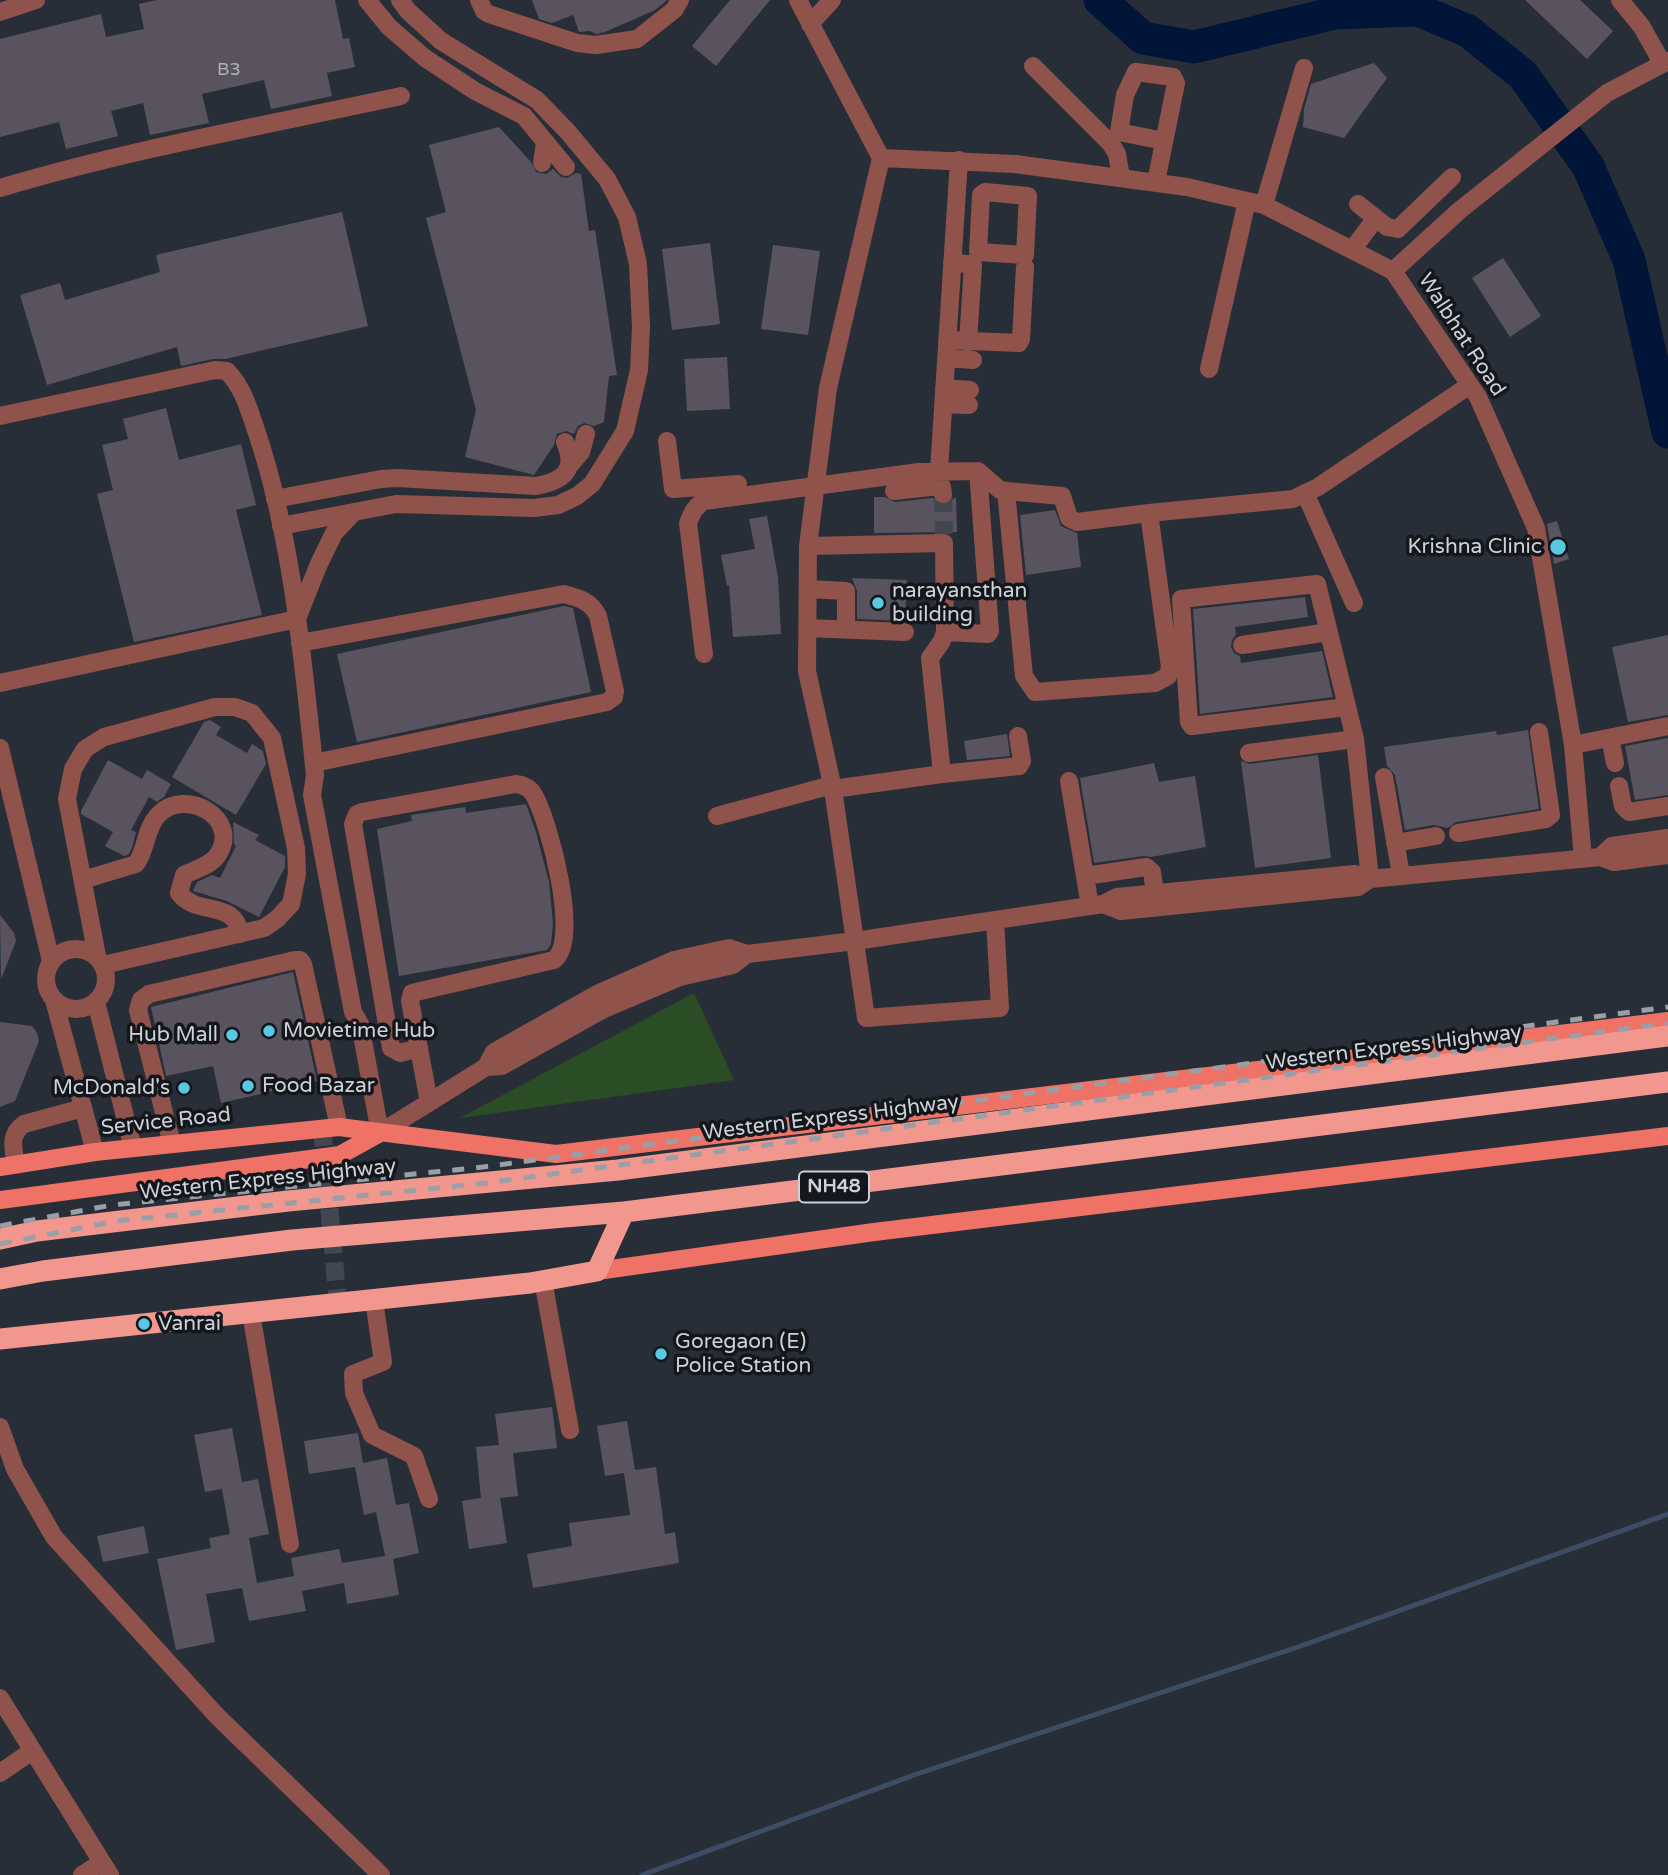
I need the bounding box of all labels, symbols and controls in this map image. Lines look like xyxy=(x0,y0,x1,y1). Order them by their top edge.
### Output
house number: B3 xyxy=(217,59,241,81)
street label: Walbhat Road xyxy=(1412,269,1510,401)
place label: Krishna Clinic xyxy=(1407,534,1542,560)
marker: Krishna Clinic xyxy=(1548,537,1568,557)
place label: narayansthan building xyxy=(892,578,1027,628)
marker: narayansthan building xyxy=(870,595,886,611)
place label: Movietime Hub xyxy=(283,1018,435,1044)
street label: Western Express Highway xyxy=(1265,1020,1523,1076)
place label: Hub Mall xyxy=(128,1022,218,1048)
marker: Movietime Hub xyxy=(261,1023,277,1039)
marker: Hub Mall xyxy=(224,1027,240,1043)
place label: Food Bazar xyxy=(262,1073,375,1099)
place label: McDonald's xyxy=(53,1075,170,1101)
marker: Food Bazar xyxy=(240,1078,256,1094)
marker: McDonald's xyxy=(176,1080,192,1096)
street label: Western Express Highway xyxy=(702,1090,960,1146)
street label: Service Road xyxy=(100,1103,232,1141)
street label: Western Express Highway xyxy=(139,1154,397,1206)
road number: NH48 xyxy=(799,1172,869,1203)
place label: Vanrai xyxy=(158,1311,221,1337)
marker: Vanrai xyxy=(136,1316,152,1332)
place label: Goregaon (E) Police Station xyxy=(675,1329,811,1379)
marker: Goregaon (E) Police Station xyxy=(653,1346,669,1362)

